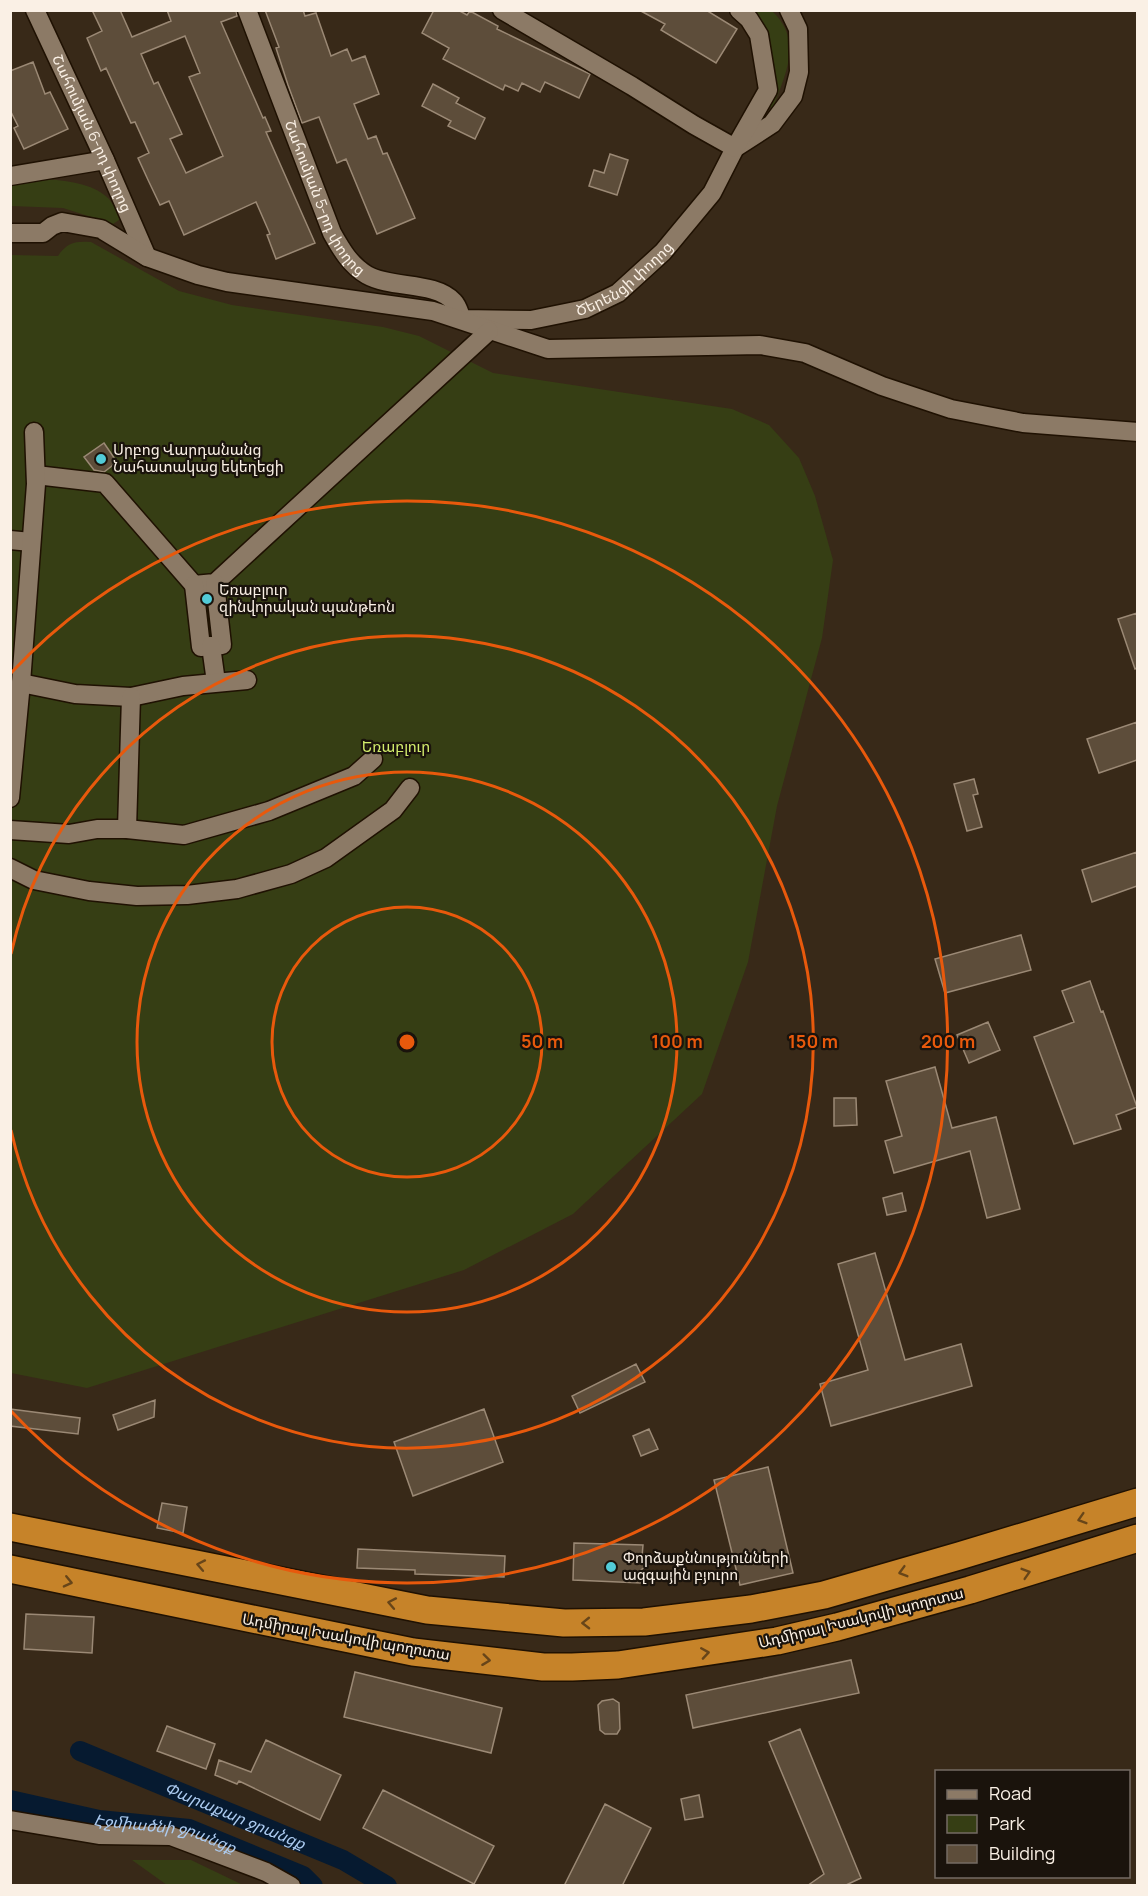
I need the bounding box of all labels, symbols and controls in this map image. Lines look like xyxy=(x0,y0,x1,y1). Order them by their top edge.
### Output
street label: Շահումյան 6-րդ փողոց xyxy=(47,51,137,215)
street label: Շահումյան 5-րդ փողոց xyxy=(280,117,370,280)
street label: Ծերենցի փողոց xyxy=(574,237,677,321)
place label: Սրբոց Վարդանանց Նահատակաց եկեղեցի xyxy=(113,439,284,477)
marker: Սրբոց Վարդանանց Նահատակաց եկեղեցի xyxy=(94,452,108,466)
place label: Եռաբլուր զինվորական պանթեոն xyxy=(219,579,395,617)
marker: Եռաբլուր զինվորական պանթեոն xyxy=(200,592,214,606)
park label: Եռաբլուր xyxy=(362,736,430,757)
text: 50 m xyxy=(521,1029,563,1053)
text: 100 m xyxy=(651,1029,703,1053)
text: 150 m xyxy=(788,1029,838,1053)
text: 200 m xyxy=(921,1029,975,1053)
centre of rings xyxy=(397,1032,417,1052)
one-way arrow xyxy=(1077,1512,1088,1524)
place label: Փորձաքննությունների ազգային բյուրո xyxy=(623,1547,789,1585)
one-way arrow xyxy=(196,1559,206,1572)
marker: Փորձաքննությունների ազգային բյուրո xyxy=(604,1560,618,1574)
one-way arrow xyxy=(898,1565,908,1578)
one-way arrow xyxy=(1020,1568,1031,1580)
one-way arrow xyxy=(62,1575,72,1588)
street label: Ադմիրալ Իսակովի պողոտա xyxy=(756,1582,966,1653)
one-way arrow xyxy=(387,1597,397,1610)
street label: Ադմիրալ Իսակովի պողոտա xyxy=(241,1608,452,1665)
one-way arrow xyxy=(581,1617,590,1629)
one-way arrow xyxy=(700,1648,709,1660)
one-way arrow xyxy=(482,1654,491,1666)
legend xyxy=(935,1770,1130,1878)
water label: Փարաքար ջրանցք xyxy=(162,1776,310,1855)
text: Road xyxy=(989,1781,1032,1805)
water label: Էջմիածնի ջրանցք xyxy=(92,1808,241,1859)
text: Park xyxy=(989,1811,1026,1835)
text: Building xyxy=(989,1841,1055,1865)

